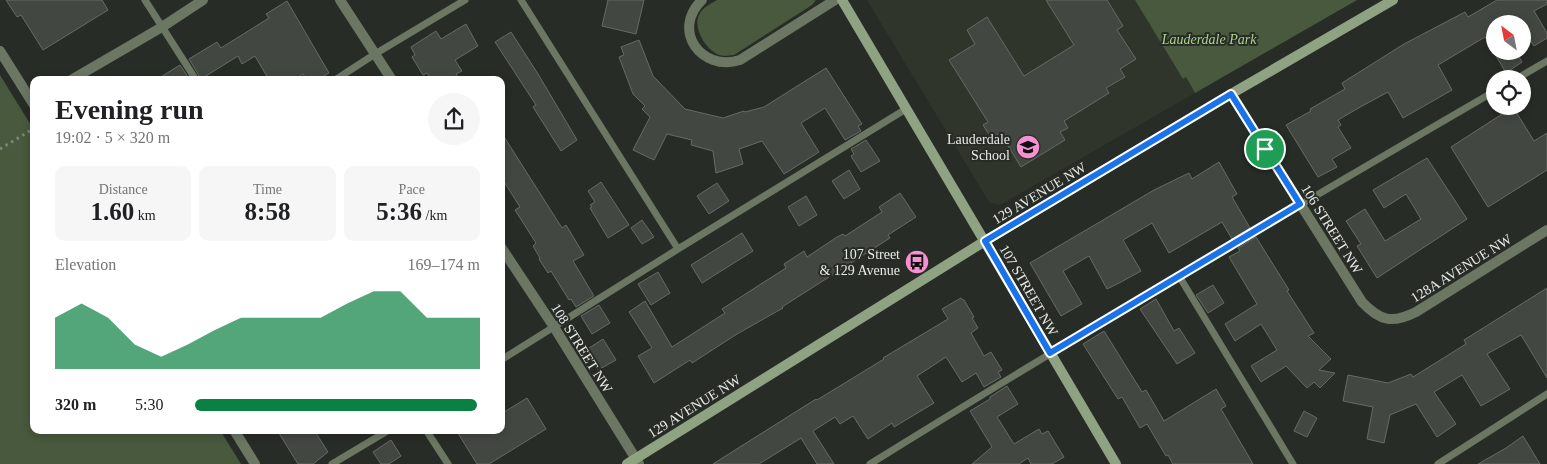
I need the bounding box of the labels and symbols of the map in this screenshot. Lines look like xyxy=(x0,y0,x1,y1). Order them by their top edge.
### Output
north arrow xyxy=(1486,15,1531,60)
park label: Lauderdale Park xyxy=(1161,32,1257,47)
pin xyxy=(1244,128,1286,170)
place label: Lauderdale School xyxy=(947,132,1010,163)
school or university icon: Lauderdale School xyxy=(1015,134,1041,160)
street label: 129 AVENUE NW xyxy=(990,159,1089,227)
street label: 106 STREET NW xyxy=(1298,182,1365,277)
street label: 128A AVENUE NW xyxy=(1408,231,1515,305)
street label: 107 STREET NW xyxy=(996,242,1061,339)
place label: 107 Street & 129 Avenue xyxy=(819,247,900,278)
bus stop icon: 107 Street & 129 Avenue xyxy=(904,249,930,275)
street label: 108 STREET NW xyxy=(548,301,615,396)
street label: 129 AVENUE NW xyxy=(645,371,744,441)

